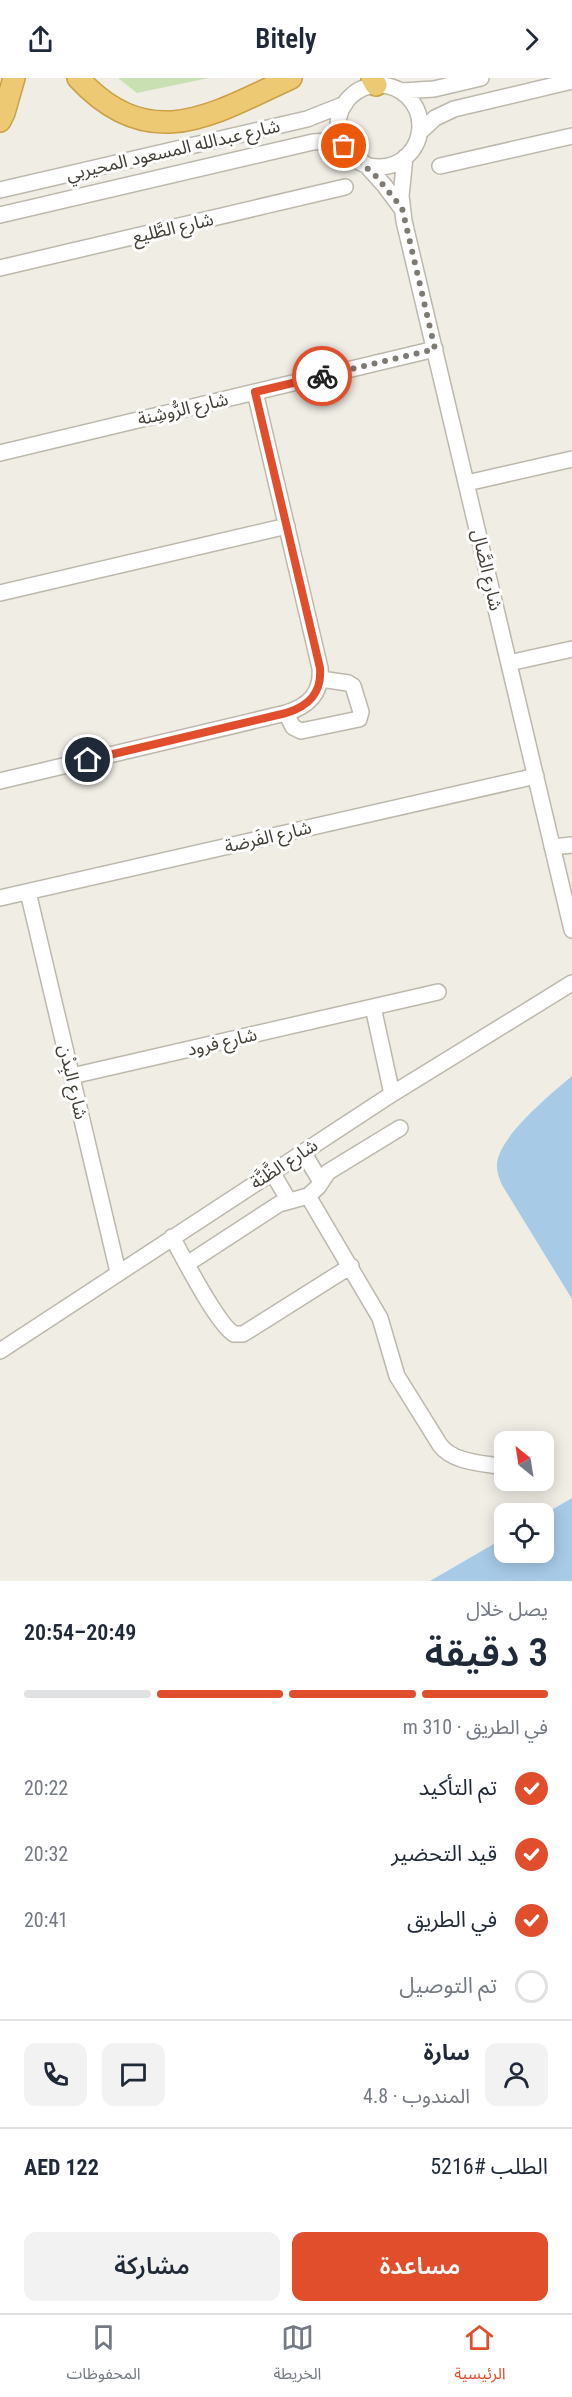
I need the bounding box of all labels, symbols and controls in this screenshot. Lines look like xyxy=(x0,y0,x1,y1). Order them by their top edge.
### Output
icon: share xyxy=(24,23,57,56)
text: Bitely xyxy=(255,23,317,55)
icon: forward xyxy=(515,23,548,56)
street label: شارع عبدالله المسعود المحيربي xyxy=(64,115,283,188)
pin xyxy=(318,120,369,171)
icon: bag xyxy=(327,129,360,162)
street label: شارع الطَّليع xyxy=(130,208,216,251)
courier xyxy=(292,346,352,406)
icon: bike xyxy=(306,360,339,393)
street label: شارع الرُّوشِنة xyxy=(136,388,231,433)
street label: شارع الصَّال xyxy=(464,527,507,614)
pin xyxy=(62,734,113,785)
icon: home xyxy=(71,743,104,776)
street label: شارع الفَرضة xyxy=(222,816,314,861)
street label: شارع فرود xyxy=(185,1023,260,1064)
street label: شارع البِدْن xyxy=(51,1042,92,1122)
street label: شارع الظَّنَّة xyxy=(245,1132,323,1196)
north arrow xyxy=(494,1431,554,1491)
map controls xyxy=(494,1431,554,1563)
button: locate xyxy=(494,1503,554,1563)
text: يصل خلال xyxy=(466,1597,548,1621)
text: 20:49–20:54 xyxy=(24,1620,136,1645)
text: 3 دقيقة xyxy=(425,1630,548,1676)
text: في الطريق · 310 m xyxy=(403,1715,548,1739)
icon: check xyxy=(515,1772,548,1805)
text: تم التأكيد xyxy=(419,1775,497,1800)
text: 20:22 xyxy=(24,1776,68,1800)
icon: check xyxy=(515,1838,548,1871)
text: قيد التحضير xyxy=(391,1841,497,1866)
text: 20:32 xyxy=(24,1842,68,1866)
icon: check xyxy=(515,1904,548,1937)
text: في الطريق xyxy=(407,1907,497,1932)
text: 20:41 xyxy=(24,1908,68,1932)
text: تم التوصيل xyxy=(399,1973,497,1998)
text: سارة xyxy=(424,2040,470,2065)
button: phone xyxy=(24,2043,87,2106)
button: chat xyxy=(102,2043,165,2106)
button: person xyxy=(485,2043,548,2106)
text: المندوب · 4.8 xyxy=(363,2084,470,2108)
text: الطلب #5216 xyxy=(430,2154,548,2179)
text: AED 122 xyxy=(24,2155,99,2180)
button: مشاركة xyxy=(24,2232,280,2301)
button: مساعدة xyxy=(292,2232,548,2301)
tab: المحفوظات xyxy=(66,2321,141,2391)
tab: الخريطة xyxy=(273,2321,321,2391)
tab: الرئيسية xyxy=(454,2321,506,2391)

